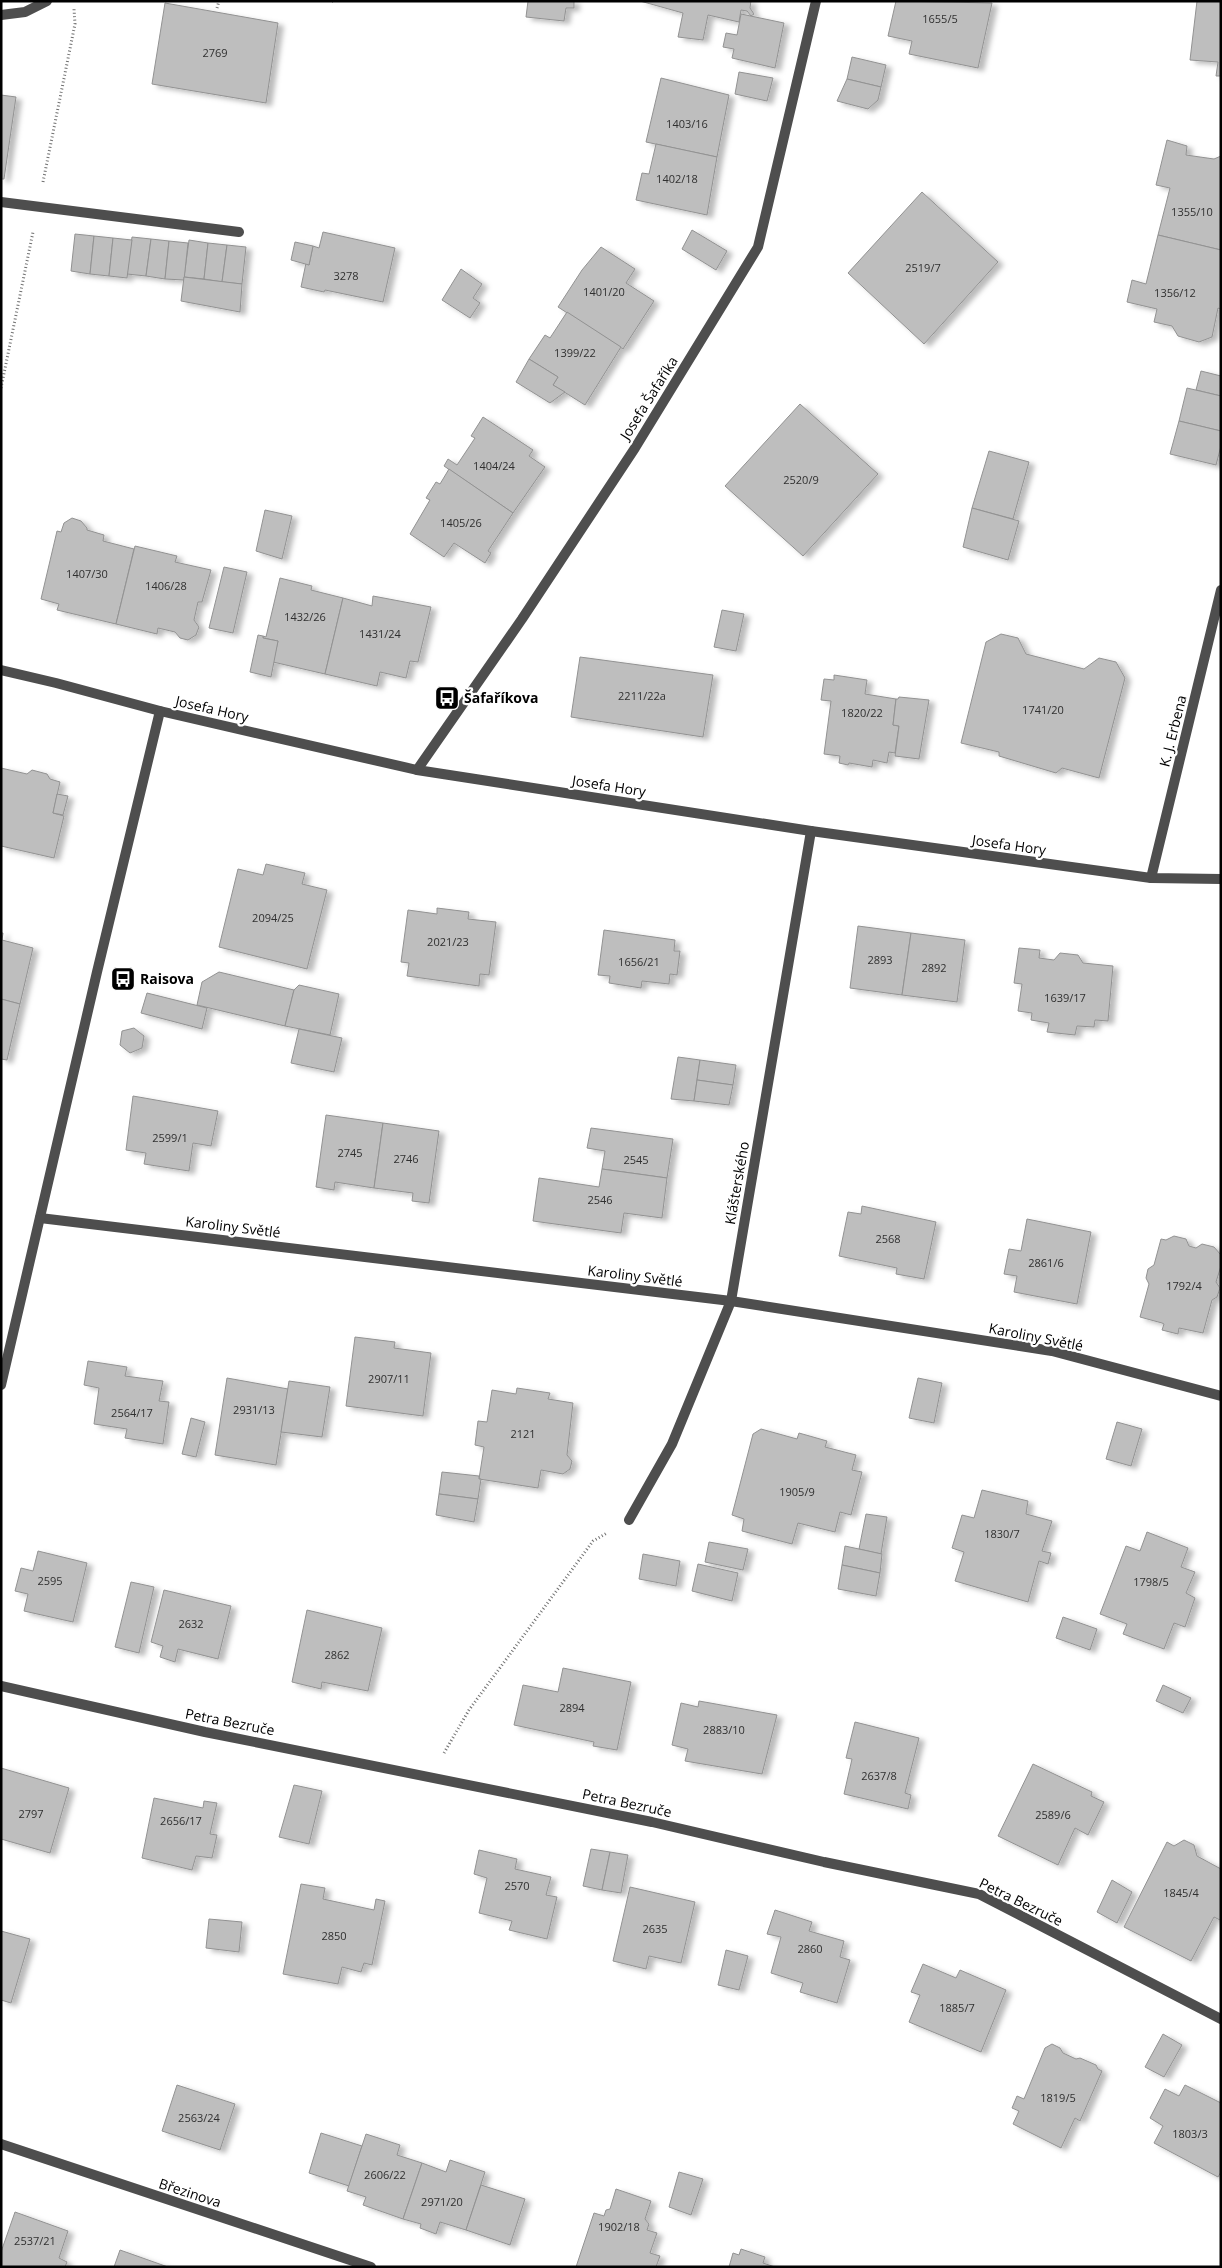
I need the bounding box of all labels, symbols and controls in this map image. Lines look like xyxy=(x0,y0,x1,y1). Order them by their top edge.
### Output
house number: 1655/5 xyxy=(922,11,958,26)
house number: 2769 xyxy=(202,45,228,60)
house number: 1403/16 xyxy=(666,116,708,131)
house number: 1402/18 xyxy=(656,171,698,186)
house number: 1355/10 xyxy=(1171,204,1213,219)
house number: 2519/7 xyxy=(905,260,941,275)
house number: 3278 xyxy=(333,268,359,283)
house number: 1401/20 xyxy=(583,284,625,299)
house number: 1356/12 xyxy=(1154,285,1196,300)
house number: 1399/22 xyxy=(554,345,596,360)
street label: Josefa Šafaříka xyxy=(614,352,682,445)
house number: 1404/24 xyxy=(473,458,516,473)
house number: 2520/9 xyxy=(783,472,819,487)
house number: 1405/26 xyxy=(440,515,482,530)
house number: 1407/30 xyxy=(66,566,108,581)
house number: 1406/28 xyxy=(145,578,187,593)
house number: 1432/26 xyxy=(284,609,326,624)
house number: 1431/24 xyxy=(359,626,402,641)
bus stop icon: Šafaříkova xyxy=(434,685,460,711)
place label: Šafaříkova xyxy=(464,688,538,707)
house number: 2211/22a xyxy=(618,688,666,703)
street label: Josefa Hory xyxy=(172,690,251,726)
street label: K. J. Erbena xyxy=(1154,693,1191,769)
house number: 1741/20 xyxy=(1022,702,1064,717)
house number: 1820/22 xyxy=(841,705,883,720)
street label: Josefa Hory xyxy=(569,770,648,801)
street label: Josefa Hory xyxy=(969,830,1048,859)
house number: 2094/25 xyxy=(252,910,294,925)
house number: 2021/23 xyxy=(427,934,469,949)
house number: 2893 xyxy=(867,952,893,967)
house number: 1656/21 xyxy=(618,954,660,969)
house number: 2892 xyxy=(921,960,947,975)
bus stop icon: Raisova xyxy=(110,966,136,992)
place label: Raisova xyxy=(140,969,194,988)
house number: 1639/17 xyxy=(1044,990,1086,1005)
house number: 2599/1 xyxy=(152,1130,188,1145)
street label: Klášterského xyxy=(720,1140,753,1226)
house number: 2745 xyxy=(337,1145,363,1160)
house number: 2746 xyxy=(393,1151,419,1166)
house number: 2545 xyxy=(623,1152,649,1167)
house number: 2546 xyxy=(587,1192,613,1207)
street label: Karoliny Světlé xyxy=(184,1211,282,1242)
house number: 2568 xyxy=(875,1231,901,1246)
house number: 2861/6 xyxy=(1028,1255,1064,1270)
street label: Karoliny Světlé xyxy=(586,1260,684,1291)
house number: 1792/4 xyxy=(1166,1278,1202,1293)
street label: Karoliny Světlé xyxy=(987,1318,1085,1355)
house number: 2907/11 xyxy=(368,1371,410,1386)
house number: 2931/13 xyxy=(233,1402,275,1417)
house number: 2564/17 xyxy=(111,1405,153,1420)
house number: 2121 xyxy=(510,1426,536,1441)
house number: 1905/9 xyxy=(779,1484,815,1499)
house number: 1830/7 xyxy=(984,1526,1020,1541)
house number: 2595 xyxy=(37,1573,63,1588)
house number: 1798/5 xyxy=(1133,1574,1169,1589)
house number: 2632 xyxy=(178,1616,204,1631)
house number: 2862 xyxy=(324,1647,350,1662)
house number: 2894 xyxy=(559,1700,585,1715)
street label: Petra Bezruče xyxy=(184,1704,277,1740)
house number: 2883/10 xyxy=(703,1722,745,1737)
house number: 2637/8 xyxy=(861,1768,897,1783)
street label: Petra Bezruče xyxy=(581,1784,674,1821)
house number: 2797 xyxy=(18,1806,44,1821)
house number: 2589/6 xyxy=(1035,1807,1071,1822)
house number: 2656/17 xyxy=(160,1813,202,1828)
street label: Petra Bezruče xyxy=(976,1873,1066,1930)
house number: 2570 xyxy=(504,1878,530,1893)
house number: 1845/4 xyxy=(1163,1885,1199,1900)
house number: 2635 xyxy=(642,1921,668,1936)
house number: 2850 xyxy=(321,1928,347,1943)
house number: 2860 xyxy=(797,1941,823,1956)
house number: 1885/7 xyxy=(939,2000,975,2015)
house number: 1819/5 xyxy=(1040,2090,1076,2105)
house number: 2563/24 xyxy=(178,2110,221,2125)
house number: 1803/3 xyxy=(1172,2126,1208,2141)
house number: 2606/22 xyxy=(364,2167,406,2182)
street label: Březinova xyxy=(157,2174,224,2212)
house number: 2971/20 xyxy=(421,2194,463,2209)
house number: 1902/18 xyxy=(598,2219,640,2234)
house number: 2537/21 xyxy=(14,2233,56,2248)

